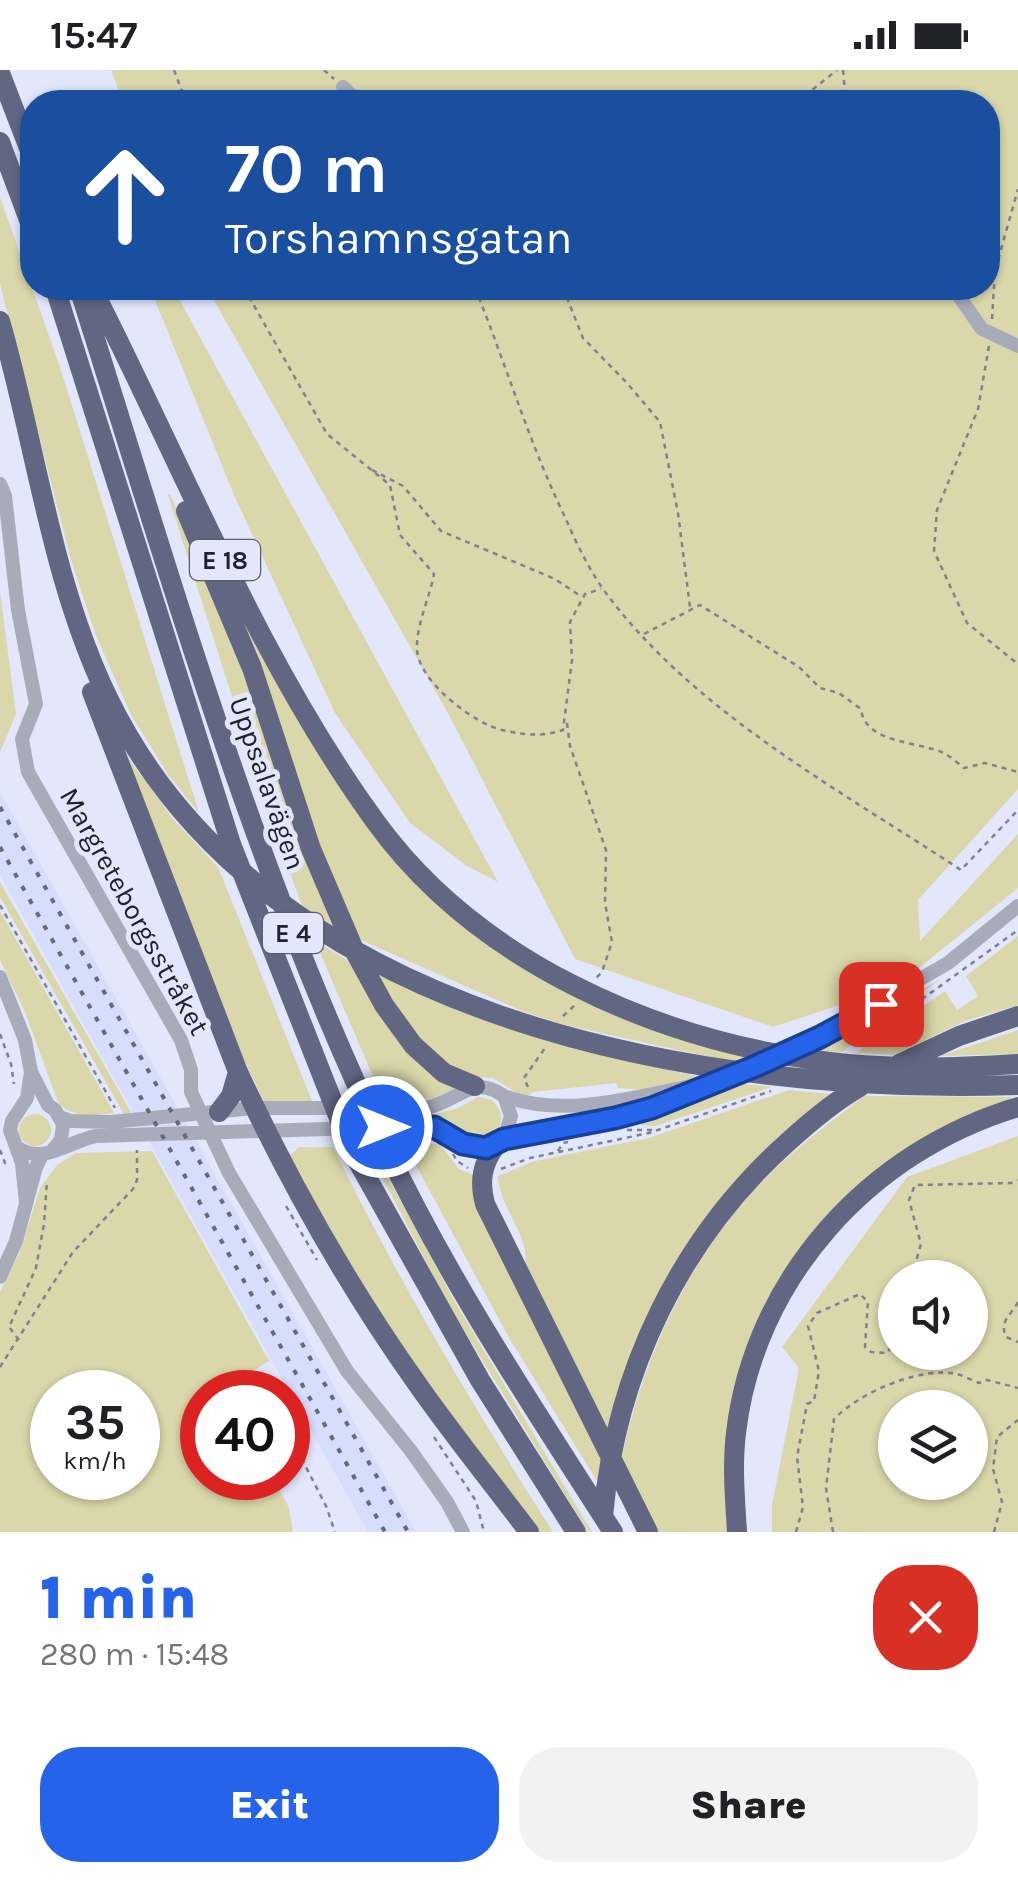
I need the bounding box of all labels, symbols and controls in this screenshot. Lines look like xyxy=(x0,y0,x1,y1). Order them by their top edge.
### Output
text: 15:47 xyxy=(50,13,137,58)
text: 70 m xyxy=(225,128,388,210)
icon: ahead xyxy=(60,130,190,260)
text: Torshamnsgatan xyxy=(225,212,572,264)
road number: E 18 xyxy=(190,540,260,580)
street label: Uppsalavägen xyxy=(222,692,313,874)
street label: Margreteborgsstråket xyxy=(53,782,216,1041)
road number: E 4 xyxy=(263,913,323,953)
pin xyxy=(839,962,924,1047)
icon: arrive xyxy=(854,977,909,1032)
position arrow xyxy=(330,1075,434,1179)
map controls xyxy=(878,1260,988,1500)
button: sound xyxy=(878,1260,988,1370)
speed limit sign: 40 xyxy=(180,1370,310,1500)
button: layers xyxy=(878,1390,988,1500)
text: 35 xyxy=(65,1393,125,1452)
text: km/h xyxy=(63,1446,127,1475)
text: 1 min xyxy=(40,1563,197,1633)
button: close xyxy=(873,1565,978,1670)
text: 280 m · 15:48 xyxy=(40,1636,229,1673)
button: Exit xyxy=(40,1747,499,1862)
button: Share xyxy=(519,1747,978,1862)

